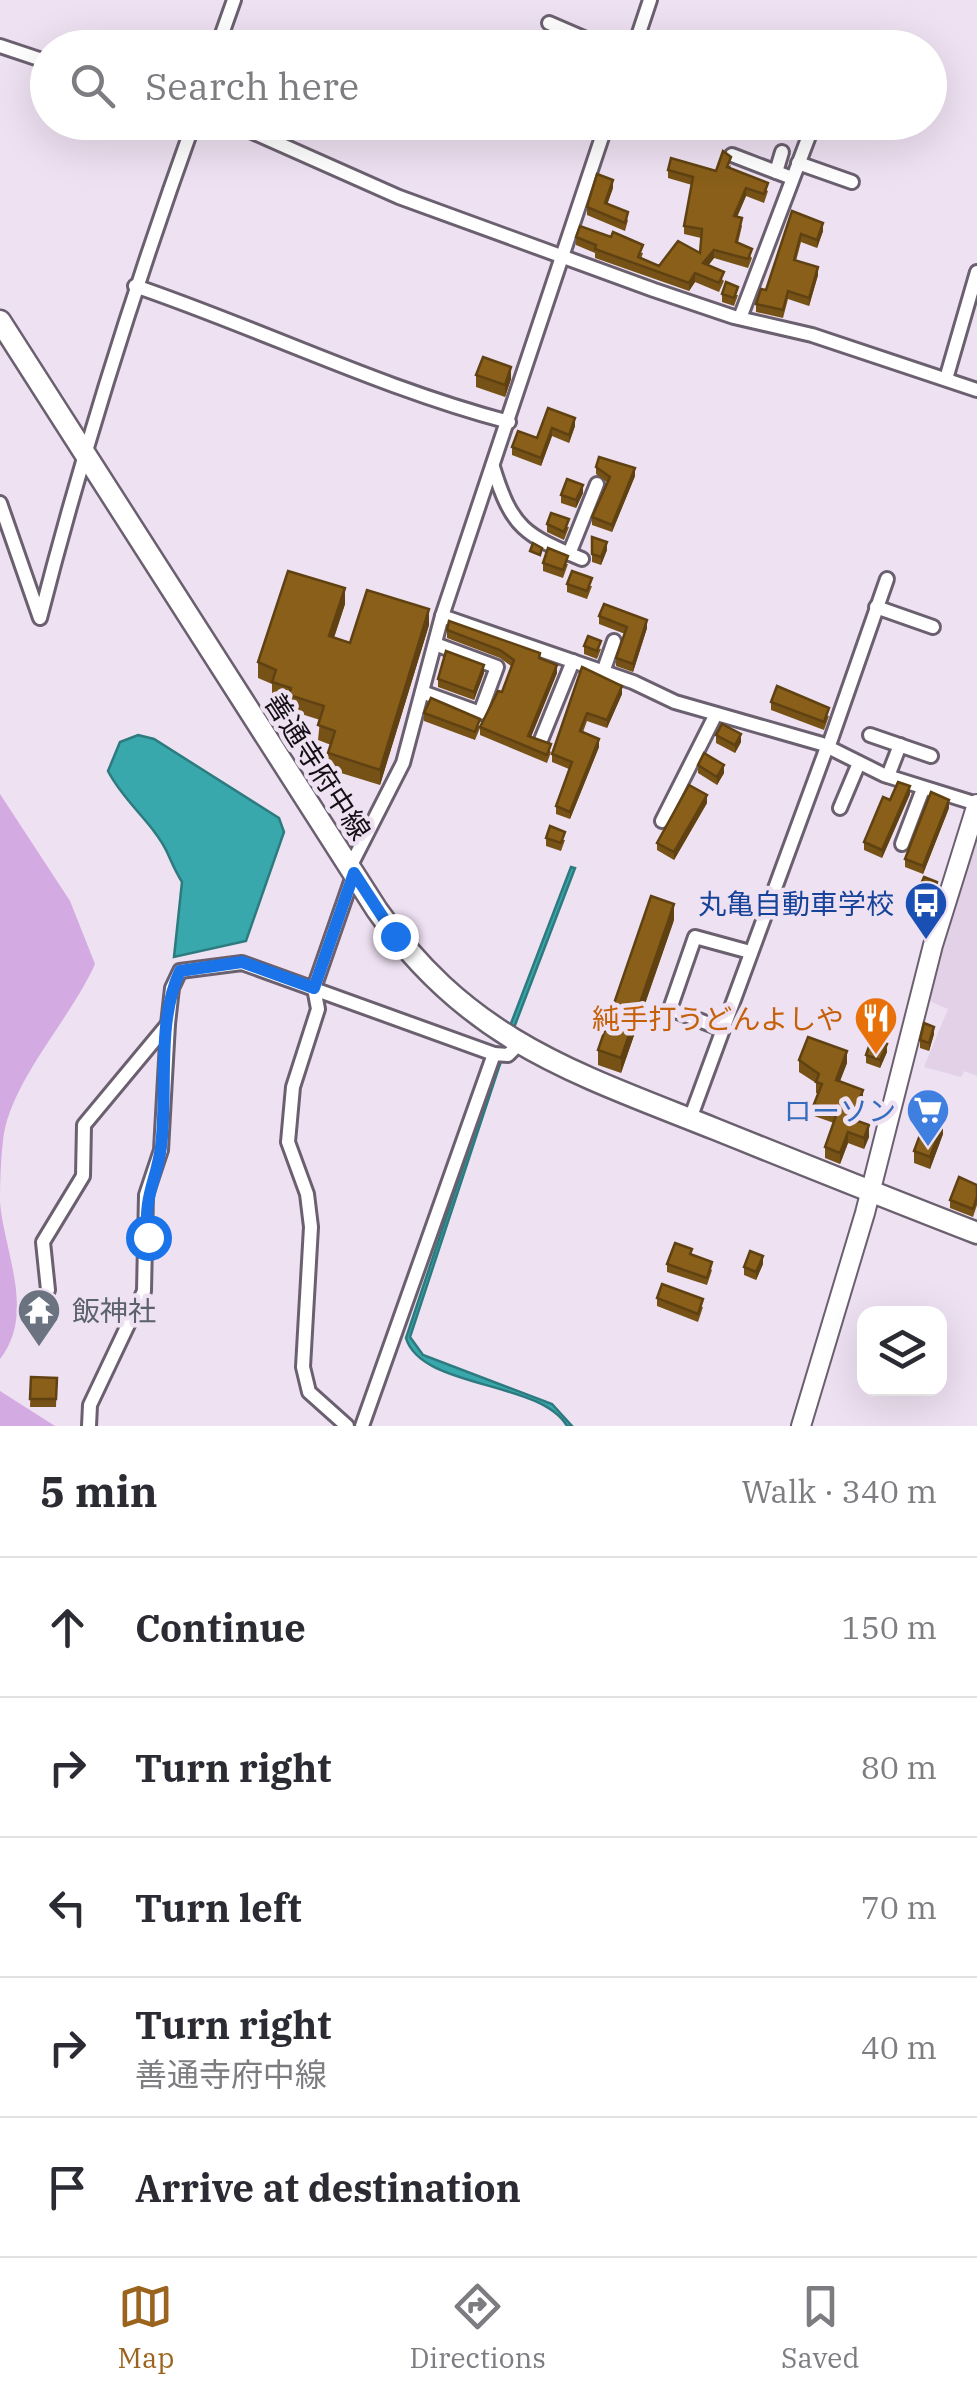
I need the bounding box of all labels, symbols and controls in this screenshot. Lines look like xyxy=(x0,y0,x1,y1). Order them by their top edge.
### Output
search box xyxy=(30,30,947,140)
icon: search xyxy=(65,58,120,113)
text: Search here xyxy=(145,61,359,110)
street label: 善通寺府中線 xyxy=(257,685,379,847)
bus stop icon: 丸亀自動車学校 xyxy=(903,880,949,941)
place label: 丸亀自動車学校 xyxy=(698,885,894,922)
route end xyxy=(373,914,419,960)
restaurant icon: 純手打うどんよしや xyxy=(853,995,899,1056)
place label: 純手打うどんよしや xyxy=(592,1000,844,1037)
supermarket icon: ローソン xyxy=(905,1087,951,1148)
place label: ローソン xyxy=(784,1092,896,1129)
route start xyxy=(126,1215,172,1261)
temple icon: 飯神社 xyxy=(16,1287,62,1348)
place label: 飯神社 xyxy=(72,1292,156,1329)
map controls xyxy=(857,1306,947,1396)
button: layers xyxy=(857,1306,947,1396)
text: 5 min xyxy=(40,1464,158,1519)
text: Walk · 340 m xyxy=(741,1470,937,1512)
icon: ahead xyxy=(40,1600,95,1655)
text: Continue xyxy=(135,1603,306,1652)
text: 150 m xyxy=(841,1606,937,1648)
icon: right xyxy=(40,1740,95,1795)
text: Turn right xyxy=(135,1743,331,1792)
text: 80 m xyxy=(861,1746,937,1788)
icon: left xyxy=(40,1880,95,1935)
text: Turn left xyxy=(135,1883,302,1932)
text: 70 m xyxy=(861,1886,937,1928)
text: Turn right xyxy=(135,2000,331,2049)
icon: right xyxy=(40,2020,95,2075)
text: 40 m xyxy=(861,2026,937,2068)
text: 善通寺府中線 xyxy=(135,2053,327,2095)
icon: arrive xyxy=(40,2160,95,2215)
text: Arrive at destination xyxy=(135,2163,521,2212)
tab: Map xyxy=(118,2279,174,2376)
tab: Directions xyxy=(409,2279,546,2376)
tab: Saved xyxy=(781,2279,859,2376)

